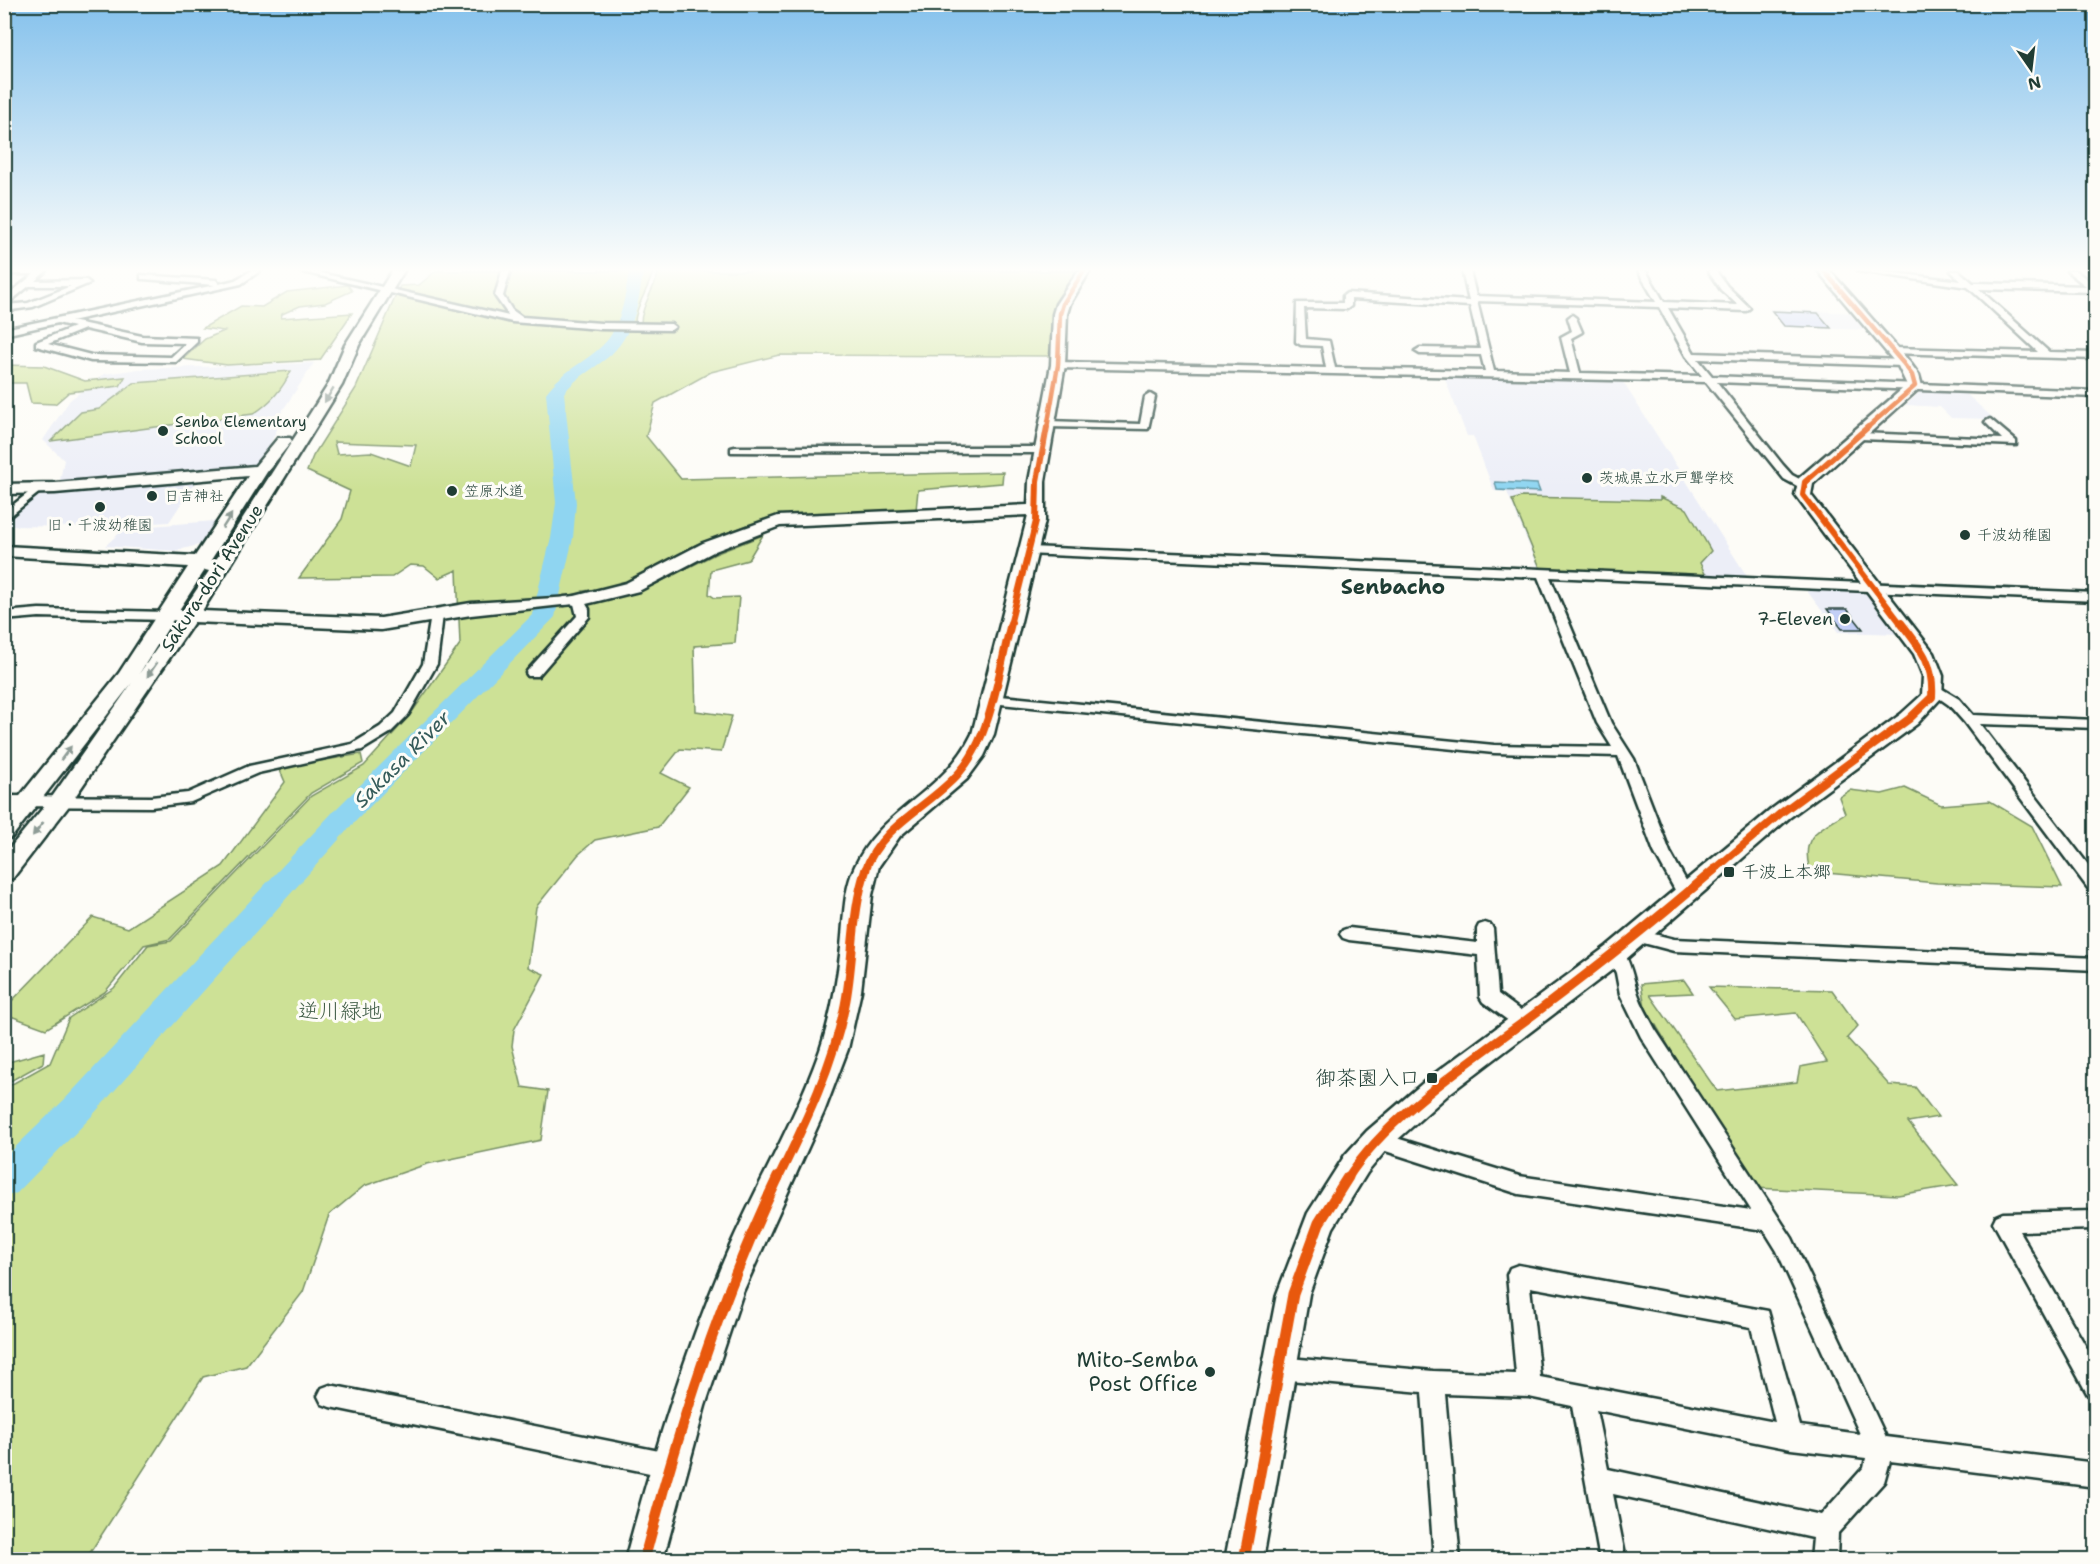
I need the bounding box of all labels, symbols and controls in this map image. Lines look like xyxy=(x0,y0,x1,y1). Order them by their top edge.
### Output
north arrow xyxy=(2001,39,2061,99)
text: N xyxy=(2026,71,2043,95)
one-way arrow xyxy=(324,387,335,403)
place label: Senba Elementary School xyxy=(175,412,307,449)
marker: Senba Elementary School xyxy=(156,424,170,438)
place label: 茨城県立水戸聾学校 xyxy=(1599,468,1734,488)
marker: 茨城県立水戸聾学校 xyxy=(1580,471,1594,485)
place label: 笠原水道 xyxy=(464,481,524,501)
marker: 笠原水道 xyxy=(445,484,459,498)
place label: 日吉神社 xyxy=(164,486,224,506)
marker: 日吉神社 xyxy=(145,489,159,503)
marker: 旧・千波幼稚園 xyxy=(93,500,107,514)
street label: Sakura-dori Avenue xyxy=(155,500,269,656)
one-way arrow xyxy=(222,513,233,529)
place label: 旧・千波幼稚園 xyxy=(47,515,153,535)
place label: 千波幼稚園 xyxy=(1977,525,2052,545)
marker: 千波幼稚園 xyxy=(1958,528,1972,542)
district label: Senbacho xyxy=(1341,573,1445,601)
place label: 7-Eleven xyxy=(1757,607,1833,631)
marker: 7-Eleven xyxy=(1838,612,1852,626)
one-way arrow xyxy=(146,662,158,678)
water label: Sakasa River xyxy=(348,705,456,813)
one-way arrow xyxy=(60,746,72,761)
one-way arrow xyxy=(33,821,45,836)
place label: 千波上本郷 xyxy=(1741,860,1831,884)
marker: 千波上本郷 xyxy=(1722,865,1736,879)
park label: 逆川緑地 xyxy=(298,997,382,1025)
place label: 御茶園入口 xyxy=(1315,1064,1420,1092)
marker: 御茶園入口 xyxy=(1425,1071,1439,1085)
place label: Mito-Semba Post Office xyxy=(1076,1346,1198,1398)
marker: Mito-Semba Post Office xyxy=(1203,1365,1217,1379)

